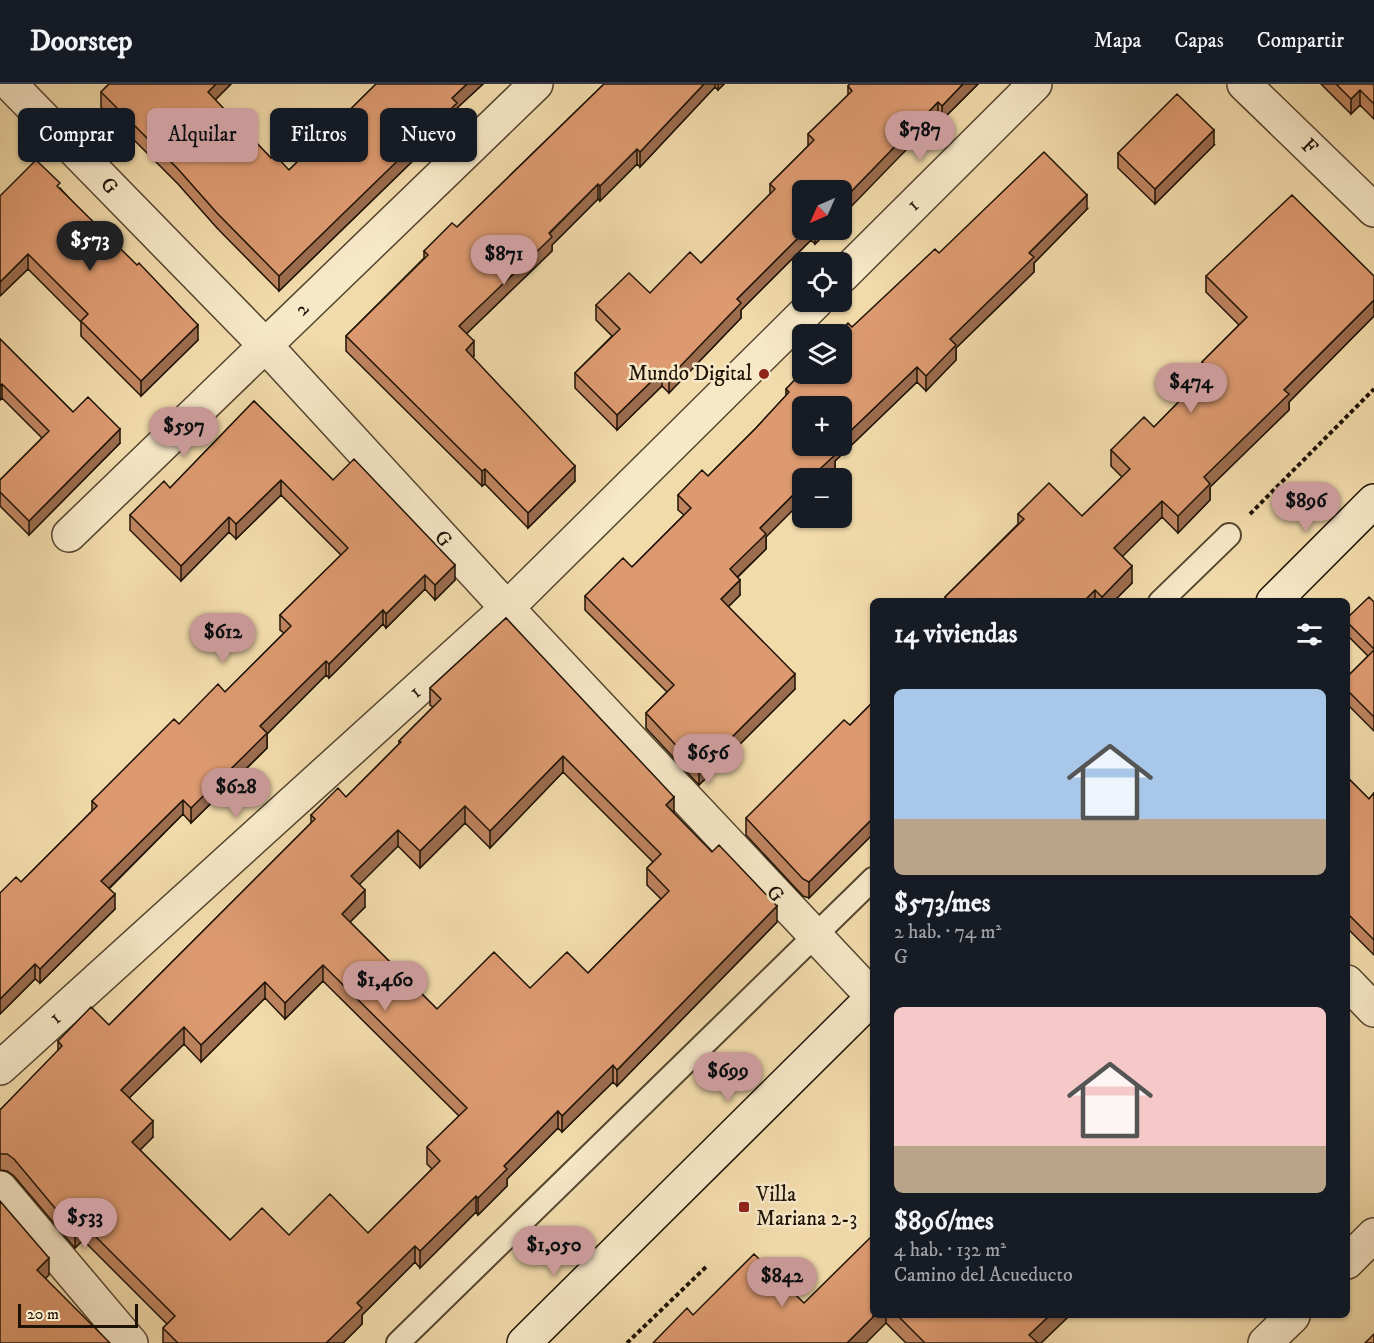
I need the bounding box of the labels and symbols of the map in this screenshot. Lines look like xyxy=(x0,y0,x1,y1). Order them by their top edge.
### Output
pin: $787 xyxy=(884,111,956,162)
street label: F xyxy=(1295,133,1323,161)
street label: G xyxy=(95,172,124,201)
north arrow xyxy=(792,180,852,240)
street label: 1 xyxy=(901,193,925,217)
pin: $573 xyxy=(54,221,126,272)
pin: $871 xyxy=(468,235,540,286)
street label: 2 xyxy=(289,296,315,322)
place label: Mundo Digital xyxy=(628,361,753,387)
pin: $474 xyxy=(1155,363,1227,414)
marker: Mundo Digital xyxy=(757,367,771,381)
pin: $597 xyxy=(148,407,220,458)
pin: $896 xyxy=(1270,482,1342,533)
street label: G xyxy=(428,525,458,553)
pin: $612 xyxy=(187,613,259,664)
street label: 1 xyxy=(403,680,427,704)
pin: $656 xyxy=(672,734,744,785)
pin: $628 xyxy=(200,768,272,819)
street label: G xyxy=(760,880,790,908)
pin: $1,460 xyxy=(336,961,434,1012)
street label: 1 xyxy=(43,1006,67,1030)
pin: $699 xyxy=(692,1052,764,1103)
place label: Villa Mariana 2-3 xyxy=(755,1182,857,1232)
pin: $533 xyxy=(49,1198,121,1249)
marker: Villa Mariana 2-3 xyxy=(737,1200,751,1214)
pin: $1,050 xyxy=(505,1226,603,1277)
pin: $842 xyxy=(746,1257,818,1308)
scale bar xyxy=(18,1301,138,1328)

